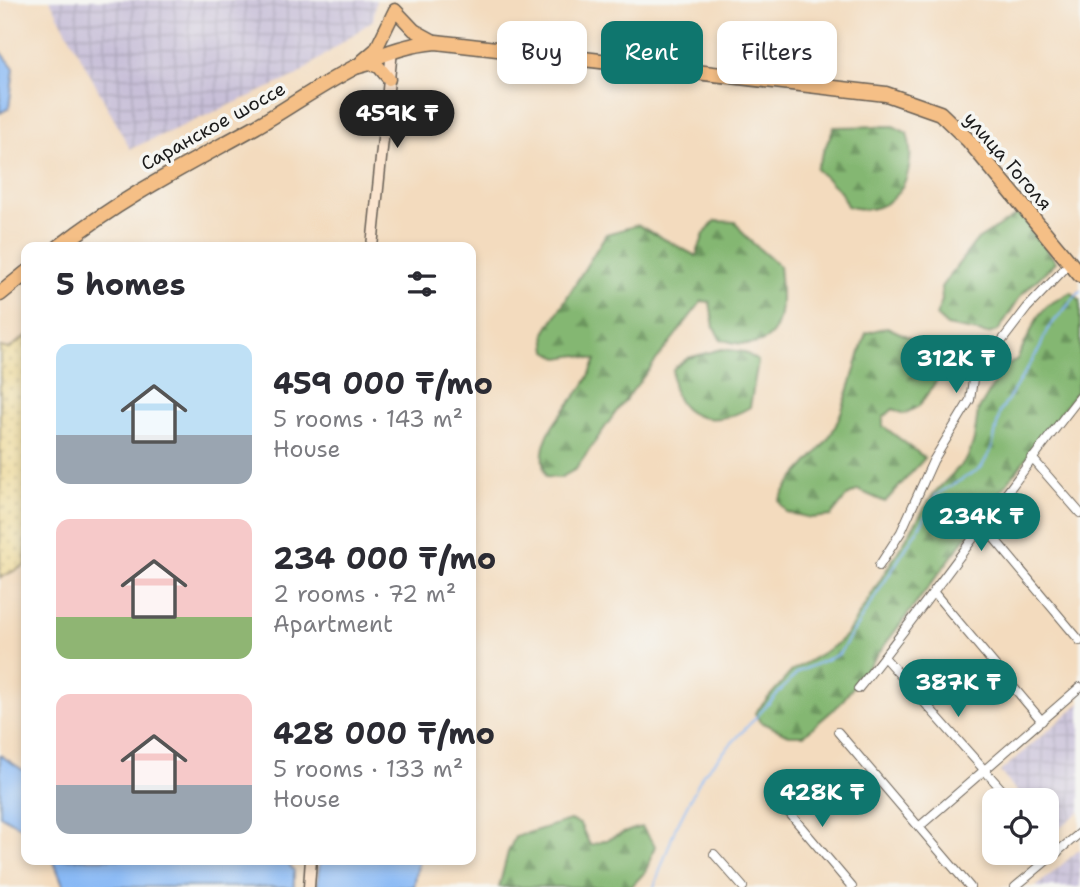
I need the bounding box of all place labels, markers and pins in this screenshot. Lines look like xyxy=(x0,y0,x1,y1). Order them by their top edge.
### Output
pin: 459K ₸ xyxy=(340,90,454,150)
pin: 312K ₸ xyxy=(899,336,1013,395)
pin: 234K ₸ xyxy=(924,494,1038,553)
pin: 387K ₸ xyxy=(901,660,1015,719)
pin: 428K ₸ xyxy=(765,770,879,829)

